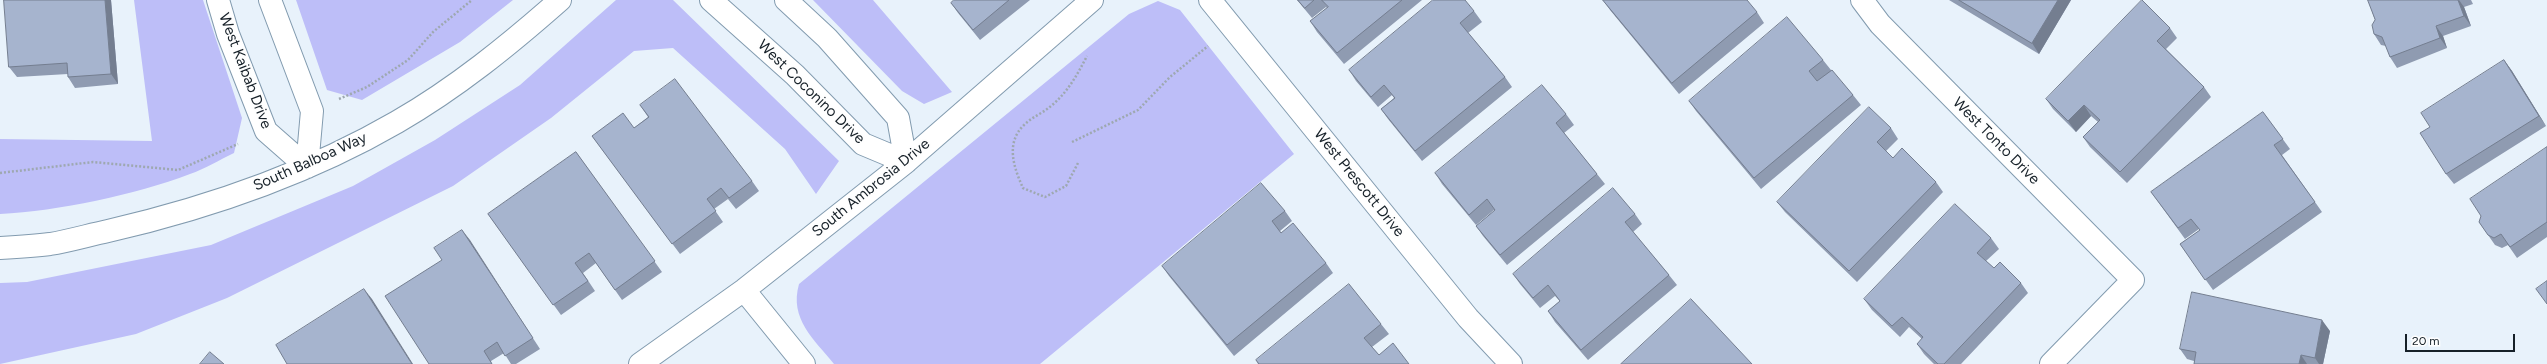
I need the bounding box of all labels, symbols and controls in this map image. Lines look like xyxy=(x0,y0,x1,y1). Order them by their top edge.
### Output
street label: West Kaibab Drive xyxy=(215,11,275,131)
street label: West Coconino Drive xyxy=(754,36,868,148)
street label: West Tonto Drive xyxy=(1949,94,2043,188)
street label: West Prescott Drive xyxy=(1310,125,1408,241)
street label: South Balboa Way xyxy=(251,129,369,195)
street label: South Ambrosia Drive xyxy=(809,135,933,241)
scale bar xyxy=(2407,326,2517,352)
text: 20 m xyxy=(2412,334,2440,348)

